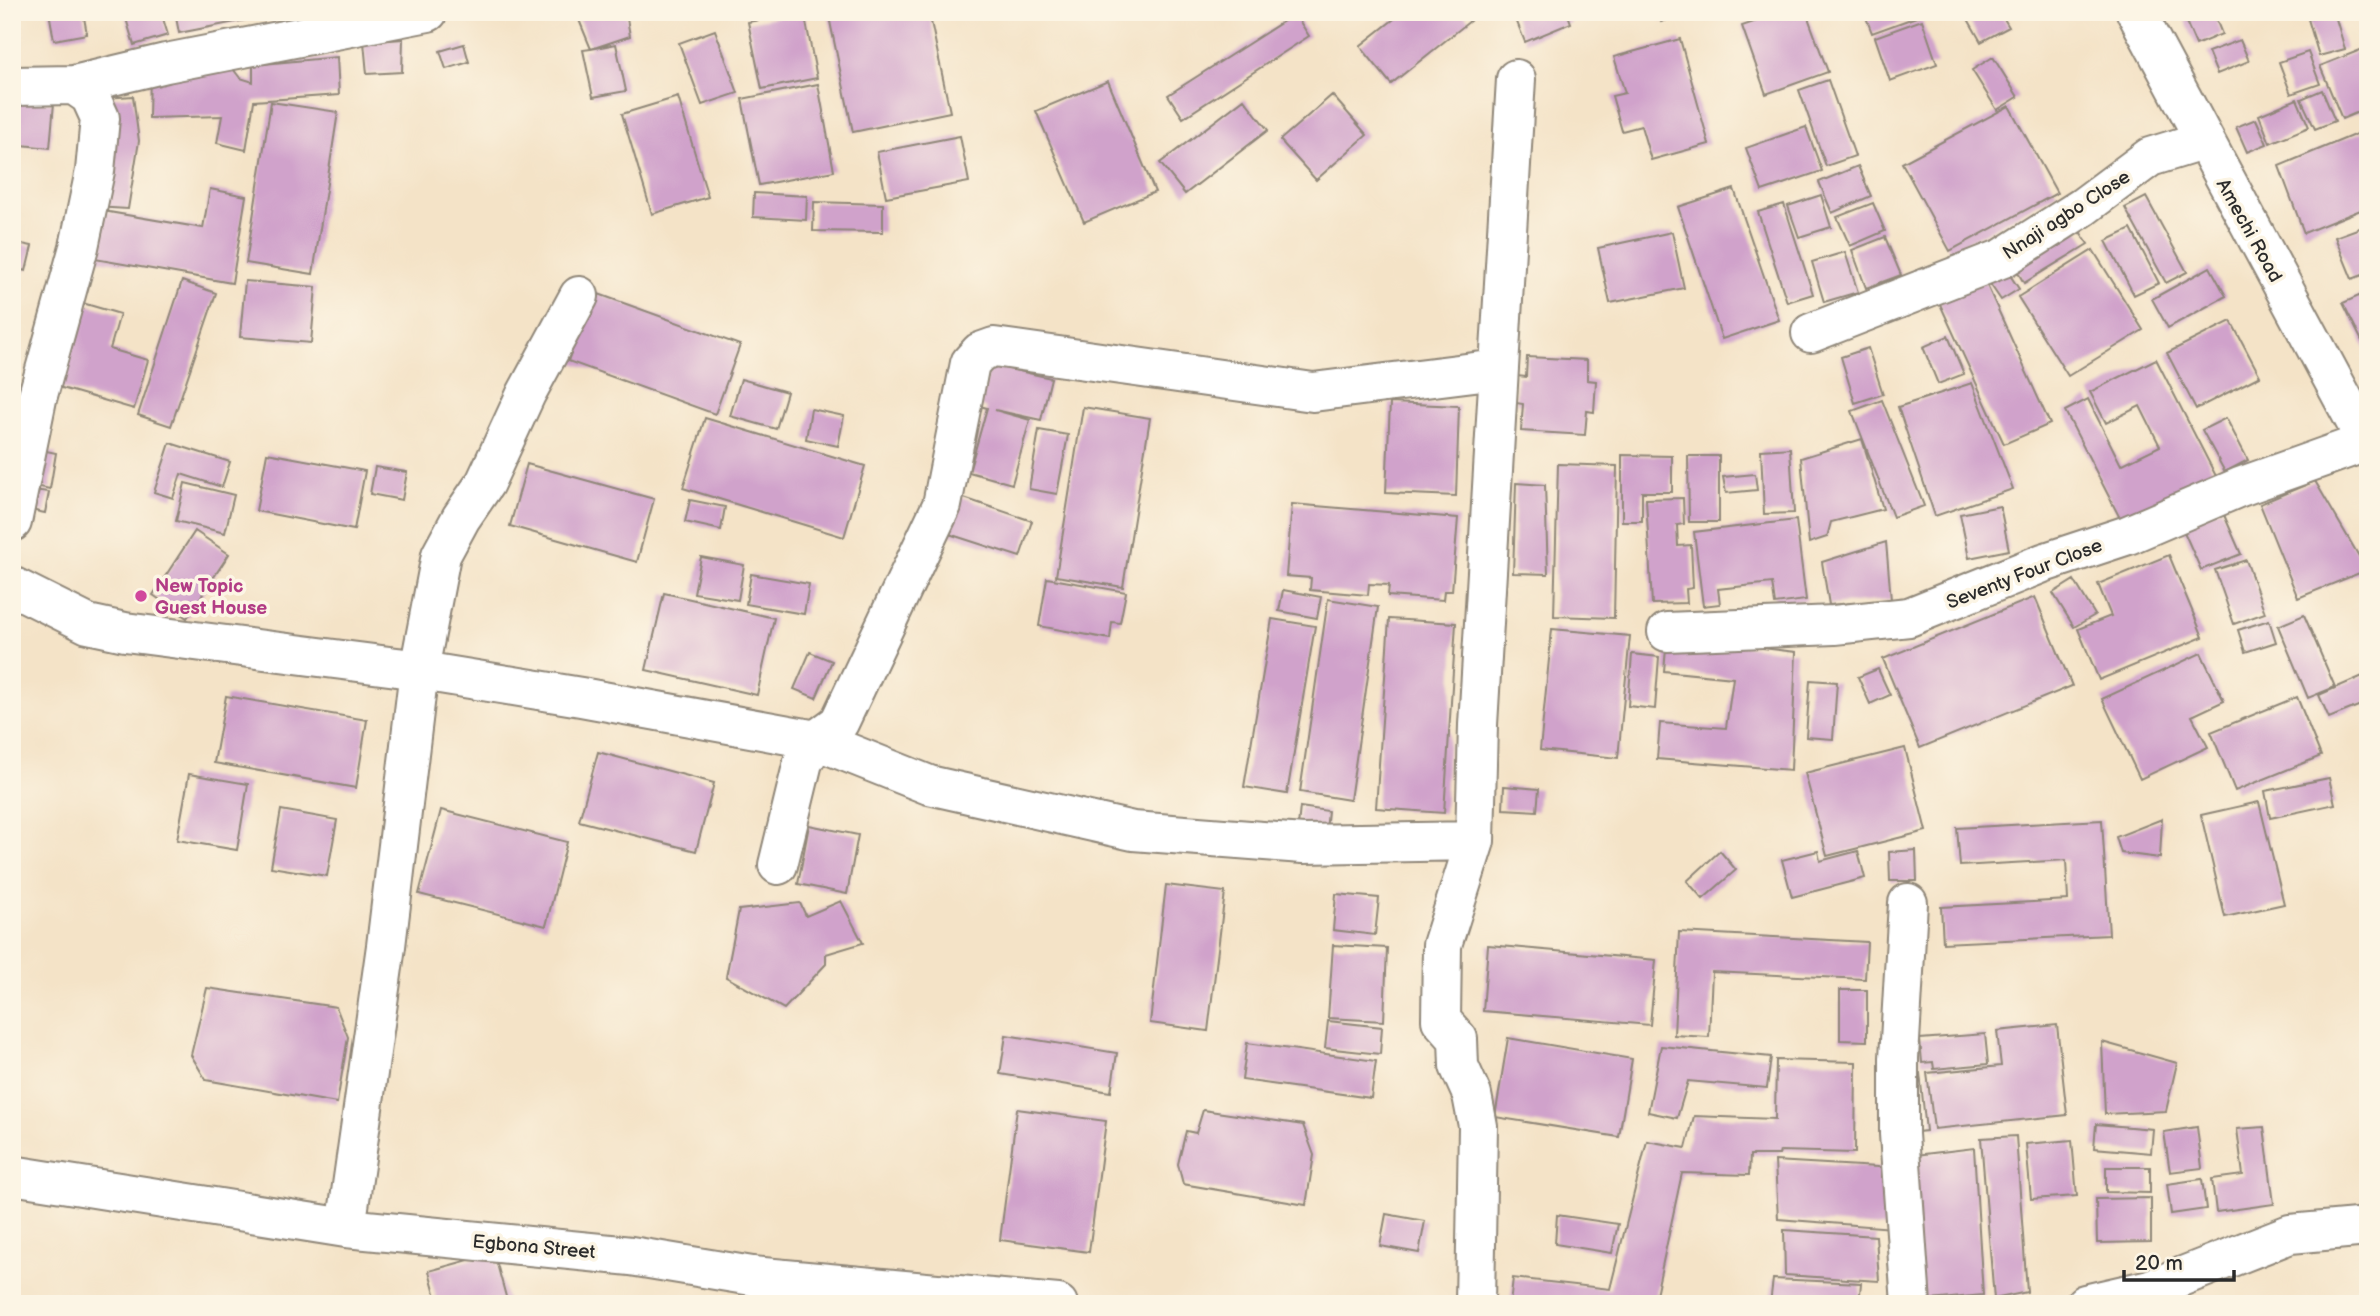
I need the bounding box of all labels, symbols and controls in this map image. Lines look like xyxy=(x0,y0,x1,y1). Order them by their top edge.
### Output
street label: Nnaji agbo Close xyxy=(1999,166,2135,265)
street label: Amechi Road xyxy=(2211,175,2287,286)
street label: Seventy Four Close xyxy=(1943,534,2106,615)
place label: New Topic Guest House xyxy=(155,575,267,620)
marker: New Topic Guest House xyxy=(133,588,149,604)
street label: Egbona Street xyxy=(471,1231,596,1264)
scale bar xyxy=(2124,1239,2235,1283)
text: 20 m xyxy=(2135,1251,2183,1276)

